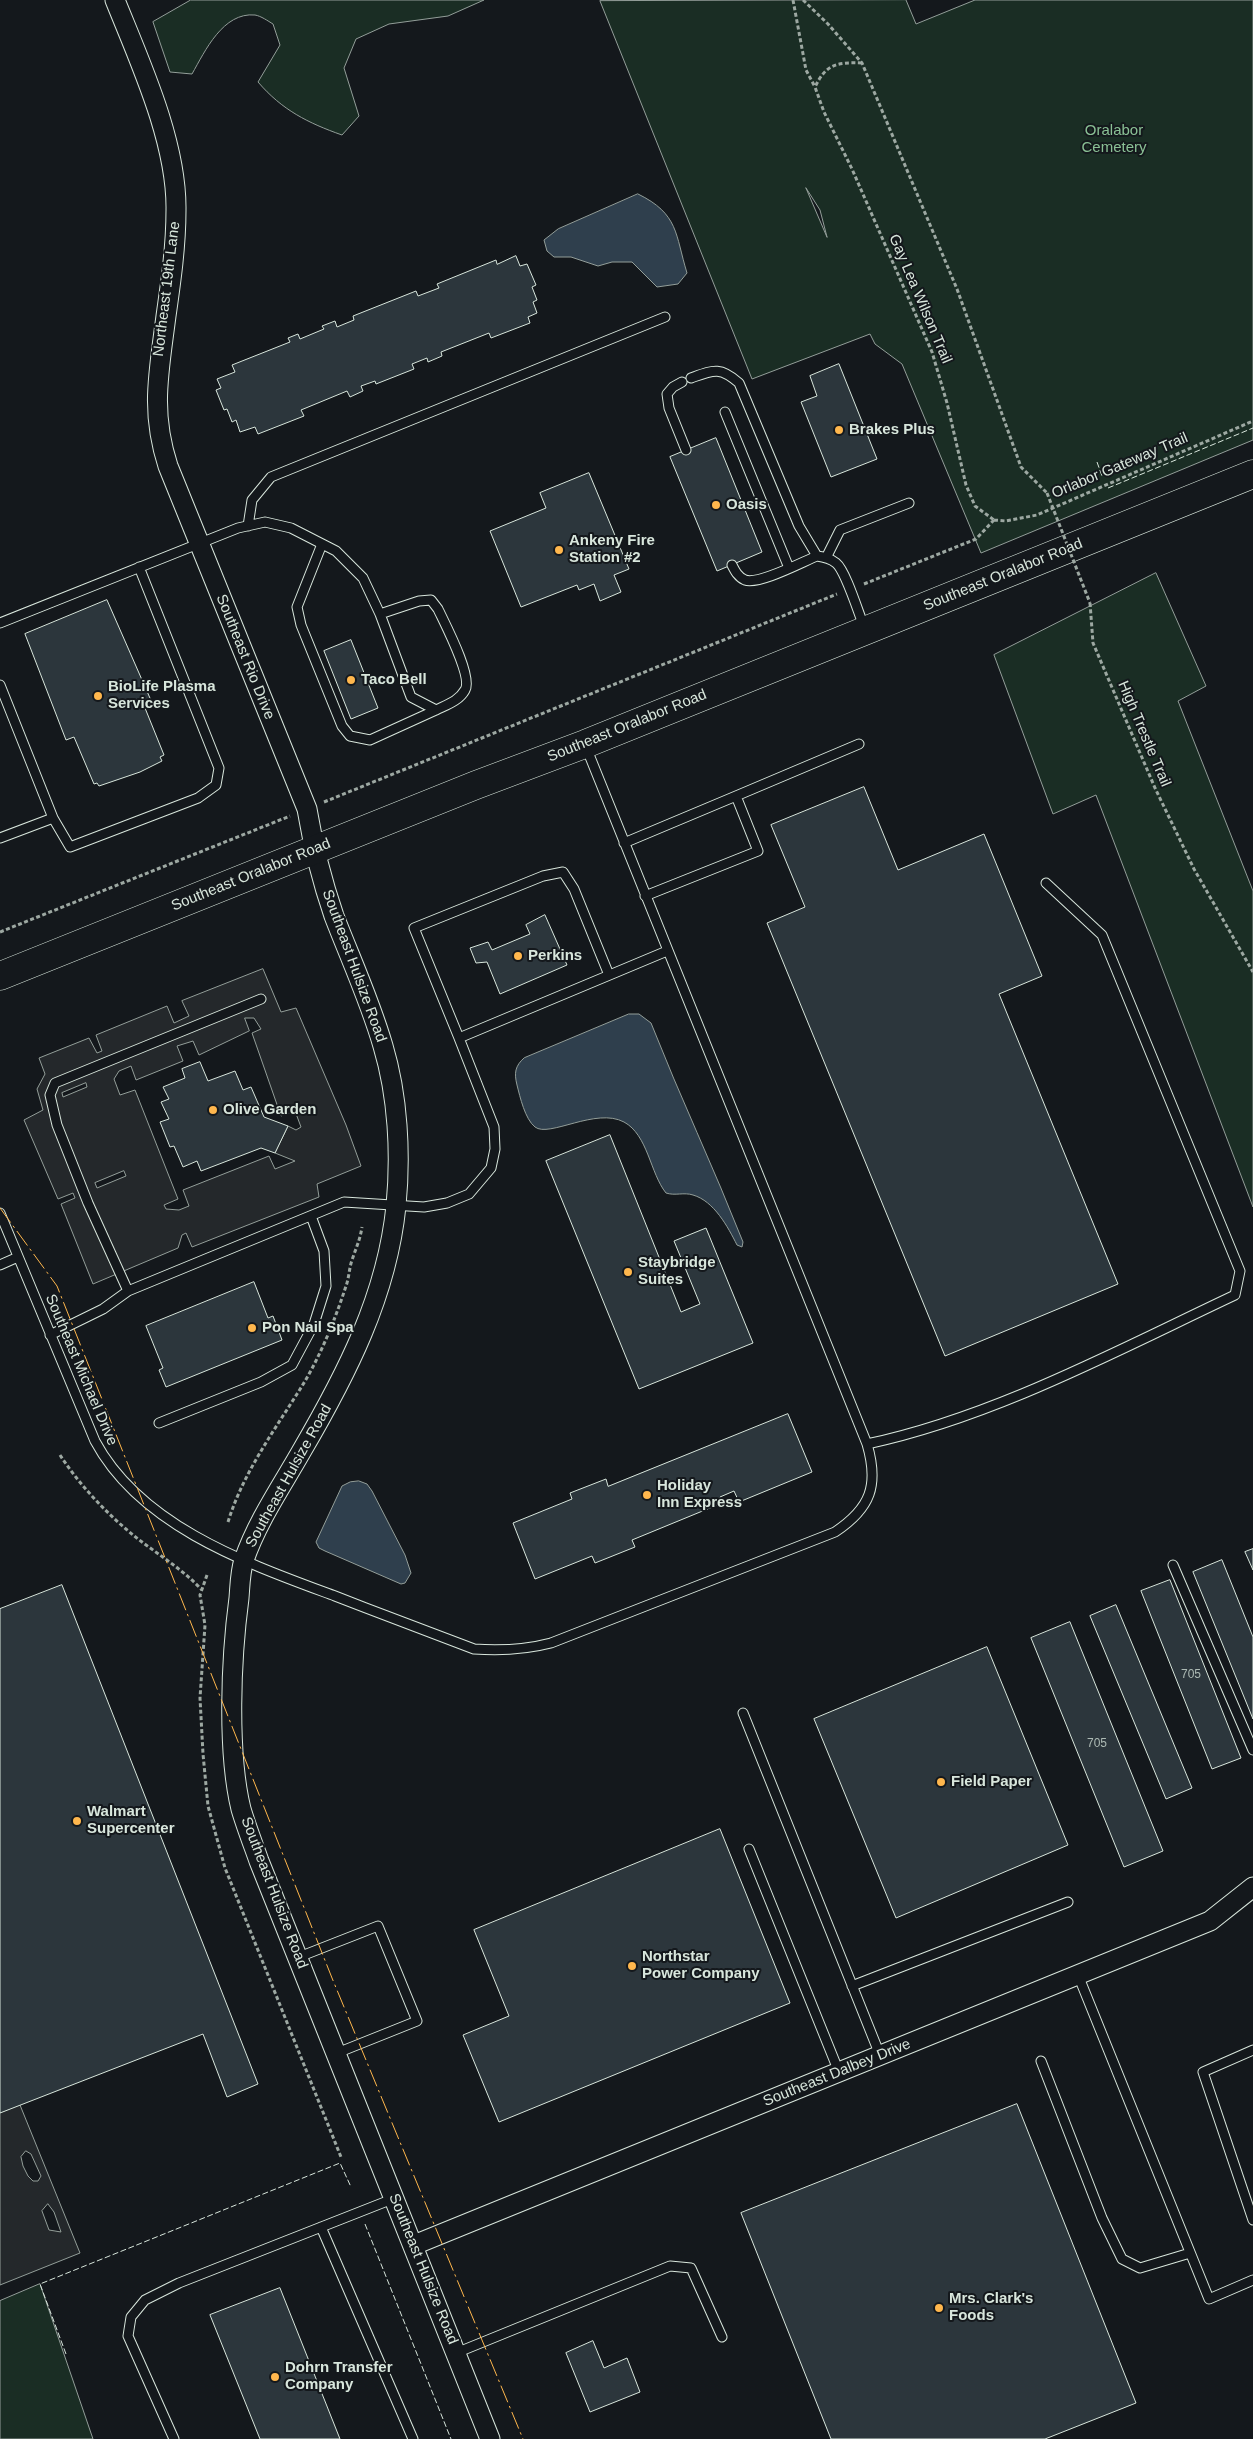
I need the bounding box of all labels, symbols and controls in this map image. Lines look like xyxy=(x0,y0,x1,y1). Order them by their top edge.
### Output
park label: Oralabor Cemetery xyxy=(1081,122,1147,157)
street label: Northeast 19th Lane xyxy=(150,220,184,358)
street label: Gay Lea Wilson Trail xyxy=(885,232,955,366)
place label: Brakes Plus xyxy=(849,421,935,439)
marker: Brakes Plus xyxy=(833,424,845,436)
street label: Orlabor Gateway Trail xyxy=(1049,429,1191,503)
place label: Oasis xyxy=(726,496,767,514)
marker: Oasis xyxy=(710,499,722,511)
place label: Ankeny Fire Station #2 xyxy=(569,532,655,567)
street label: Southeast Oralabor Road xyxy=(921,535,1085,615)
marker: Ankeny Fire Station #2 xyxy=(553,544,565,556)
street label: Southeast Rio Drive xyxy=(212,592,278,722)
place label: Taco Bell xyxy=(361,671,427,689)
marker: Taco Bell xyxy=(345,674,357,686)
place label: BioLife Plasma Services xyxy=(108,678,216,713)
street label: High Trestle Trail xyxy=(1114,678,1174,790)
street label: Southeast Oralabor Road xyxy=(545,686,709,766)
marker: BioLife Plasma Services xyxy=(92,690,104,702)
street label: Southeast Oralabor Road xyxy=(169,835,333,915)
street label: Southeast Hulsize Road xyxy=(318,887,390,1045)
place label: Perkins xyxy=(528,947,582,965)
marker: Perkins xyxy=(512,950,524,962)
place label: Olive Garden xyxy=(223,1101,316,1119)
marker: Olive Garden xyxy=(207,1104,219,1116)
place label: Staybridge Suites xyxy=(638,1254,716,1289)
marker: Staybridge Suites xyxy=(622,1266,634,1278)
street label: Southeast Michael Drive xyxy=(41,1292,121,1448)
place label: Pon Nail Spa xyxy=(262,1319,354,1337)
marker: Pon Nail Spa xyxy=(246,1322,258,1334)
street label: Southeast Hulsize Road xyxy=(242,1401,336,1551)
place label: Holiday Inn Express xyxy=(657,1477,742,1512)
marker: Holiday Inn Express xyxy=(641,1489,653,1501)
house number: 705 xyxy=(1181,1668,1201,1682)
house number: 705 xyxy=(1087,1737,1107,1751)
place label: Field Paper xyxy=(951,1773,1032,1791)
marker: Field Paper xyxy=(935,1776,947,1788)
place label: Walmart Supercenter xyxy=(87,1803,175,1838)
marker: Walmart Supercenter xyxy=(71,1815,83,1827)
street label: Southeast Hulsize Road xyxy=(237,1815,311,1971)
place label: Northstar Power Company xyxy=(642,1948,760,1983)
marker: Northstar Power Company xyxy=(626,1960,638,1972)
street label: Southeast Dalbey Drive xyxy=(761,2035,913,2111)
street label: Southeast Hulsize Road xyxy=(385,2191,461,2347)
place label: Mrs. Clark's Foods xyxy=(949,2290,1033,2325)
marker: Mrs. Clark's Foods xyxy=(933,2302,945,2314)
place label: Dohrn Transfer Company xyxy=(285,2359,393,2394)
marker: Dohrn Transfer Company xyxy=(269,2371,281,2383)

